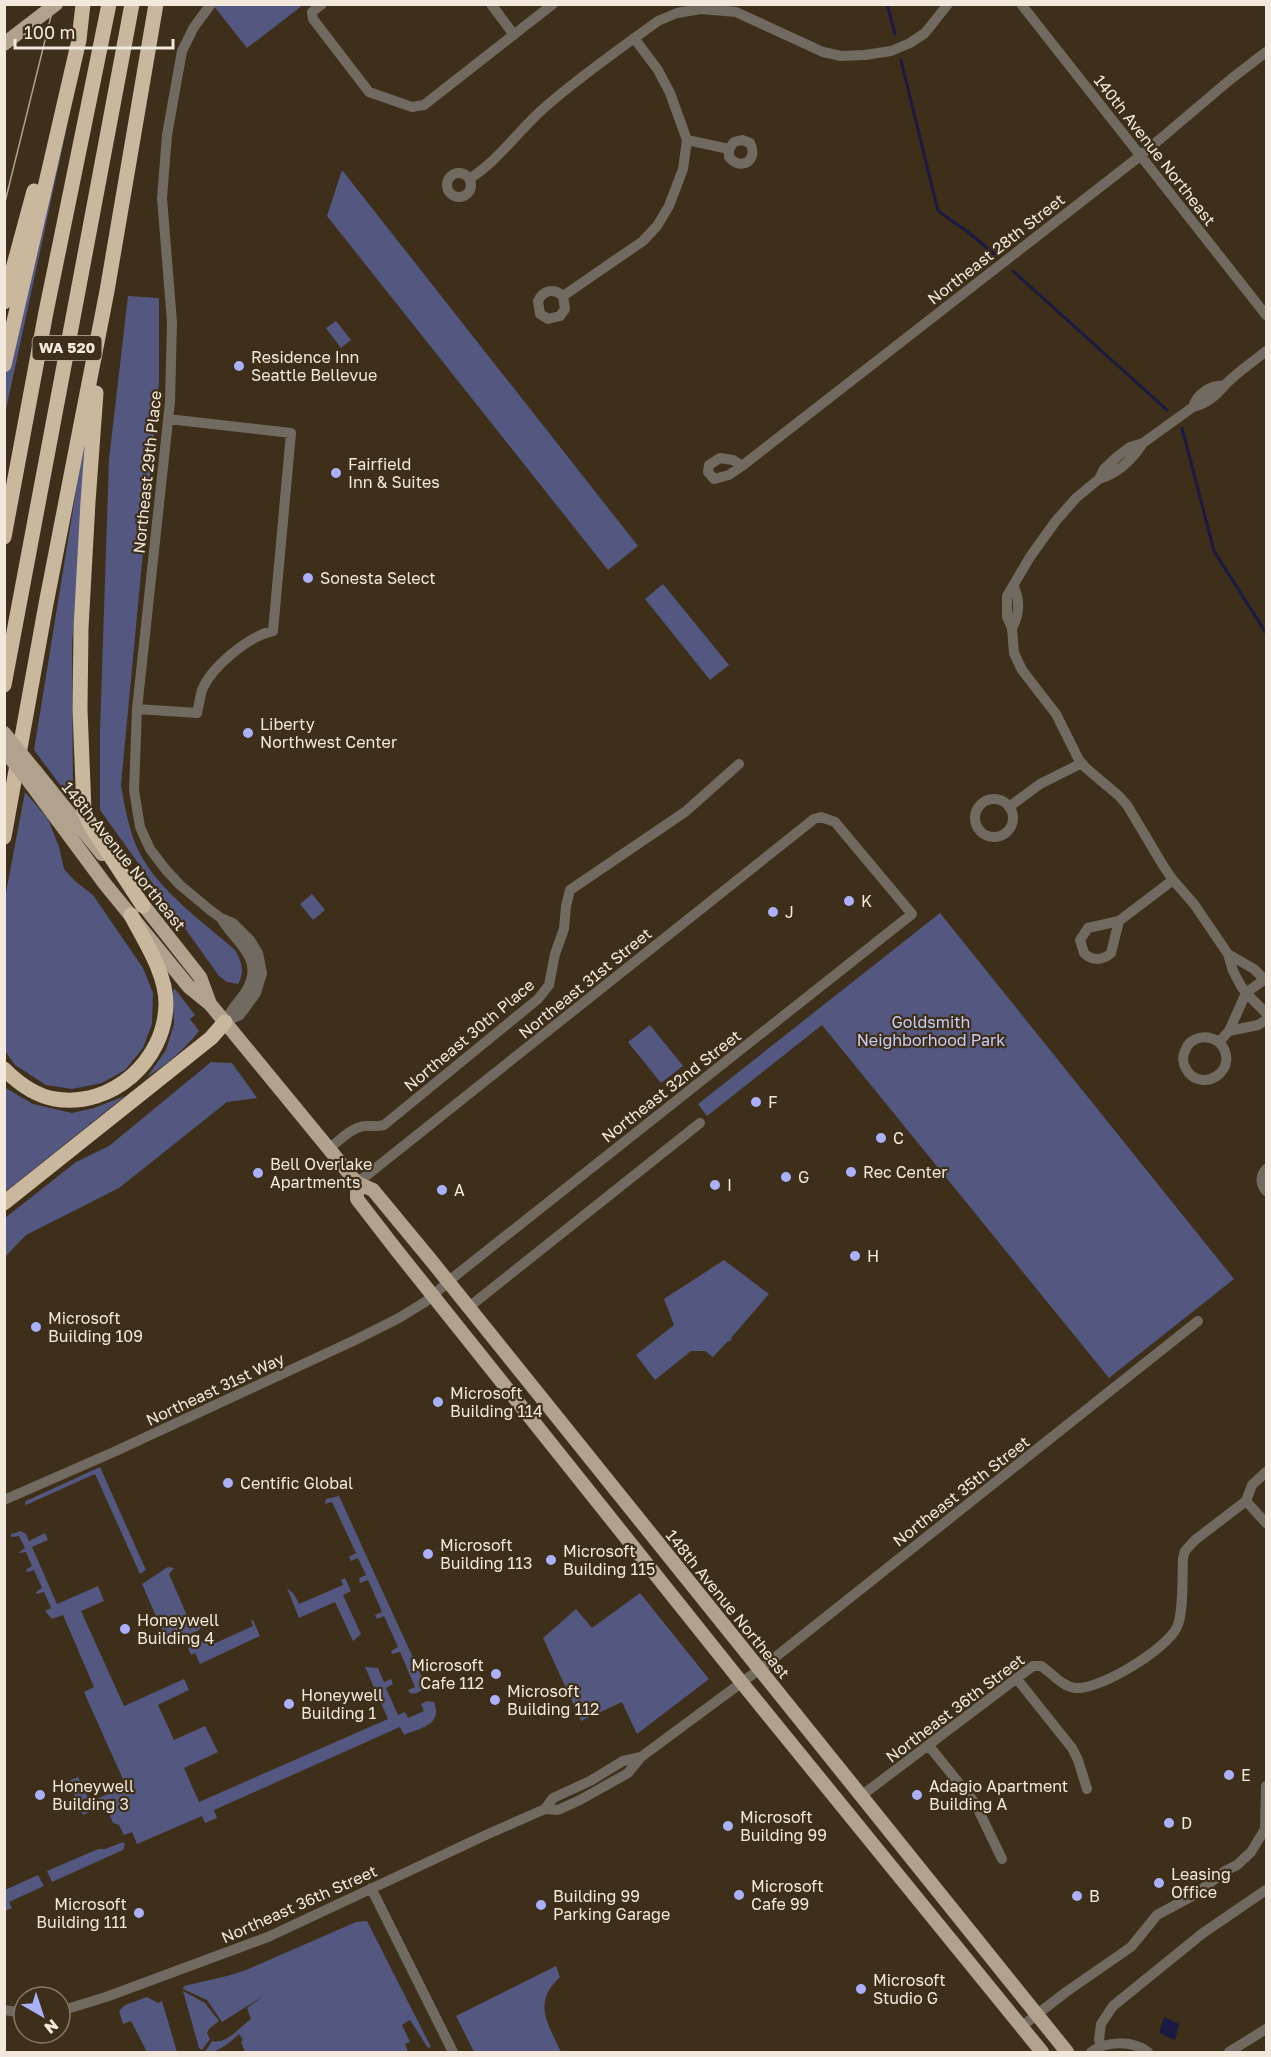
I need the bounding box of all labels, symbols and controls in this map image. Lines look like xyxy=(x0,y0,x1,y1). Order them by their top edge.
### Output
scale bar xyxy=(15,12,172,50)
text: 100 m xyxy=(24,21,75,43)
street label: 140th Avenue Northeast xyxy=(1090,71,1220,229)
street label: Northeast 28th Street xyxy=(923,189,1069,309)
road number: WA 520 xyxy=(32,336,101,360)
place label: Residence Inn Seattle Bellevue xyxy=(251,347,377,385)
marker: Residence Inn Seattle Bellevue xyxy=(232,359,246,373)
street label: Northeast 29th Place xyxy=(129,390,165,554)
place label: Fairfield Inn & Suites xyxy=(348,454,440,492)
marker: Fairfield Inn & Suites xyxy=(329,466,343,480)
place label: Sonesta Select xyxy=(320,568,436,588)
marker: Sonesta Select xyxy=(301,571,315,585)
place label: Liberty Northwest Center xyxy=(260,714,397,752)
marker: Liberty Northwest Center xyxy=(241,726,255,740)
street label: 148th Avenue Northeast xyxy=(58,778,190,934)
place label: K xyxy=(861,891,872,911)
marker: K xyxy=(842,894,856,908)
place label: J xyxy=(785,902,794,922)
marker: J xyxy=(766,905,780,919)
street label: Northeast 31st Street xyxy=(515,923,655,1043)
street label: Northeast 30th Place xyxy=(400,975,538,1095)
park label: Goldsmith Neighborhood Park xyxy=(857,1012,1005,1050)
street label: Northeast 32nd Street xyxy=(597,1025,745,1147)
place label: F xyxy=(768,1092,778,1112)
marker: F xyxy=(749,1095,763,1109)
place label: C xyxy=(893,1128,904,1148)
marker: C xyxy=(874,1131,888,1145)
place label: Bell Overlake Apartments xyxy=(270,1154,372,1192)
place label: Rec Center xyxy=(863,1162,947,1182)
marker: Rec Center xyxy=(844,1165,858,1179)
marker: Bell Overlake Apartments xyxy=(251,1166,265,1180)
place label: G xyxy=(798,1167,809,1187)
marker: G xyxy=(779,1170,793,1184)
place label: I xyxy=(727,1175,732,1195)
marker: I xyxy=(708,1178,722,1192)
place label: A xyxy=(454,1180,465,1200)
marker: A xyxy=(435,1183,449,1197)
place label: H xyxy=(867,1246,879,1266)
marker: H xyxy=(848,1249,862,1263)
place label: Microsoft Building 109 xyxy=(48,1308,143,1346)
marker: Microsoft Building 109 xyxy=(29,1320,43,1334)
street label: Northeast 31st Way xyxy=(143,1348,287,1430)
place label: Microsoft Building 114 xyxy=(450,1383,543,1421)
marker: Microsoft Building 114 xyxy=(431,1395,445,1409)
street label: Northeast 35th Street xyxy=(889,1431,1033,1551)
place label: Centific Global xyxy=(240,1473,353,1493)
marker: Centific Global xyxy=(221,1476,235,1490)
street label: 148th Avenue Northeast xyxy=(662,1526,794,1682)
place label: Microsoft Building 113 xyxy=(440,1535,532,1573)
place label: Microsoft Building 115 xyxy=(563,1541,655,1579)
marker: Microsoft Building 113 xyxy=(421,1547,435,1561)
marker: Microsoft Building 115 xyxy=(544,1553,558,1567)
place label: Honeywell Building 4 xyxy=(137,1610,219,1648)
marker: Honeywell Building 4 xyxy=(118,1622,132,1636)
street label: Northeast 36th Street xyxy=(882,1649,1028,1767)
place label: Microsoft Cafe 112 xyxy=(411,1655,484,1693)
marker: Microsoft Cafe 112 xyxy=(489,1667,503,1681)
place label: Microsoft Building 112 xyxy=(507,1681,599,1719)
place label: Honeywell Building 1 xyxy=(301,1685,383,1723)
marker: Microsoft Building 112 xyxy=(488,1693,502,1707)
marker: Honeywell Building 1 xyxy=(282,1697,296,1711)
place label: E xyxy=(1241,1765,1251,1785)
marker: E xyxy=(1222,1768,1236,1782)
place label: Honeywell Building 3 xyxy=(52,1776,134,1814)
place label: Adagio Apartment Building A xyxy=(929,1776,1068,1814)
marker: Honeywell Building 3 xyxy=(33,1788,47,1802)
marker: Adagio Apartment Building A xyxy=(910,1788,924,1802)
place label: Microsoft Building 99 xyxy=(740,1807,827,1845)
place label: D xyxy=(1181,1813,1192,1833)
marker: D xyxy=(1162,1816,1176,1830)
marker: Microsoft Building 99 xyxy=(721,1819,735,1833)
street label: Northeast 36th Street xyxy=(218,1861,380,1947)
place label: Leasing Office xyxy=(1171,1864,1231,1902)
place label: Microsoft Cafe 99 xyxy=(751,1876,824,1914)
marker: Leasing Office xyxy=(1152,1876,1166,1890)
place label: Building 99 Parking Garage xyxy=(553,1886,670,1924)
place label: B xyxy=(1089,1886,1100,1906)
marker: Microsoft Cafe 99 xyxy=(732,1888,746,1902)
marker: B xyxy=(1070,1889,1084,1903)
place label: Microsoft Building 111 xyxy=(36,1894,127,1932)
marker: Building 99 Parking Garage xyxy=(534,1898,548,1912)
marker: Microsoft Building 111 xyxy=(132,1906,146,1920)
place label: Microsoft Studio G xyxy=(873,1970,946,2008)
marker: Microsoft Studio G xyxy=(854,1982,868,1996)
north arrow xyxy=(12,1985,72,2045)
text: N xyxy=(40,2015,62,2038)

